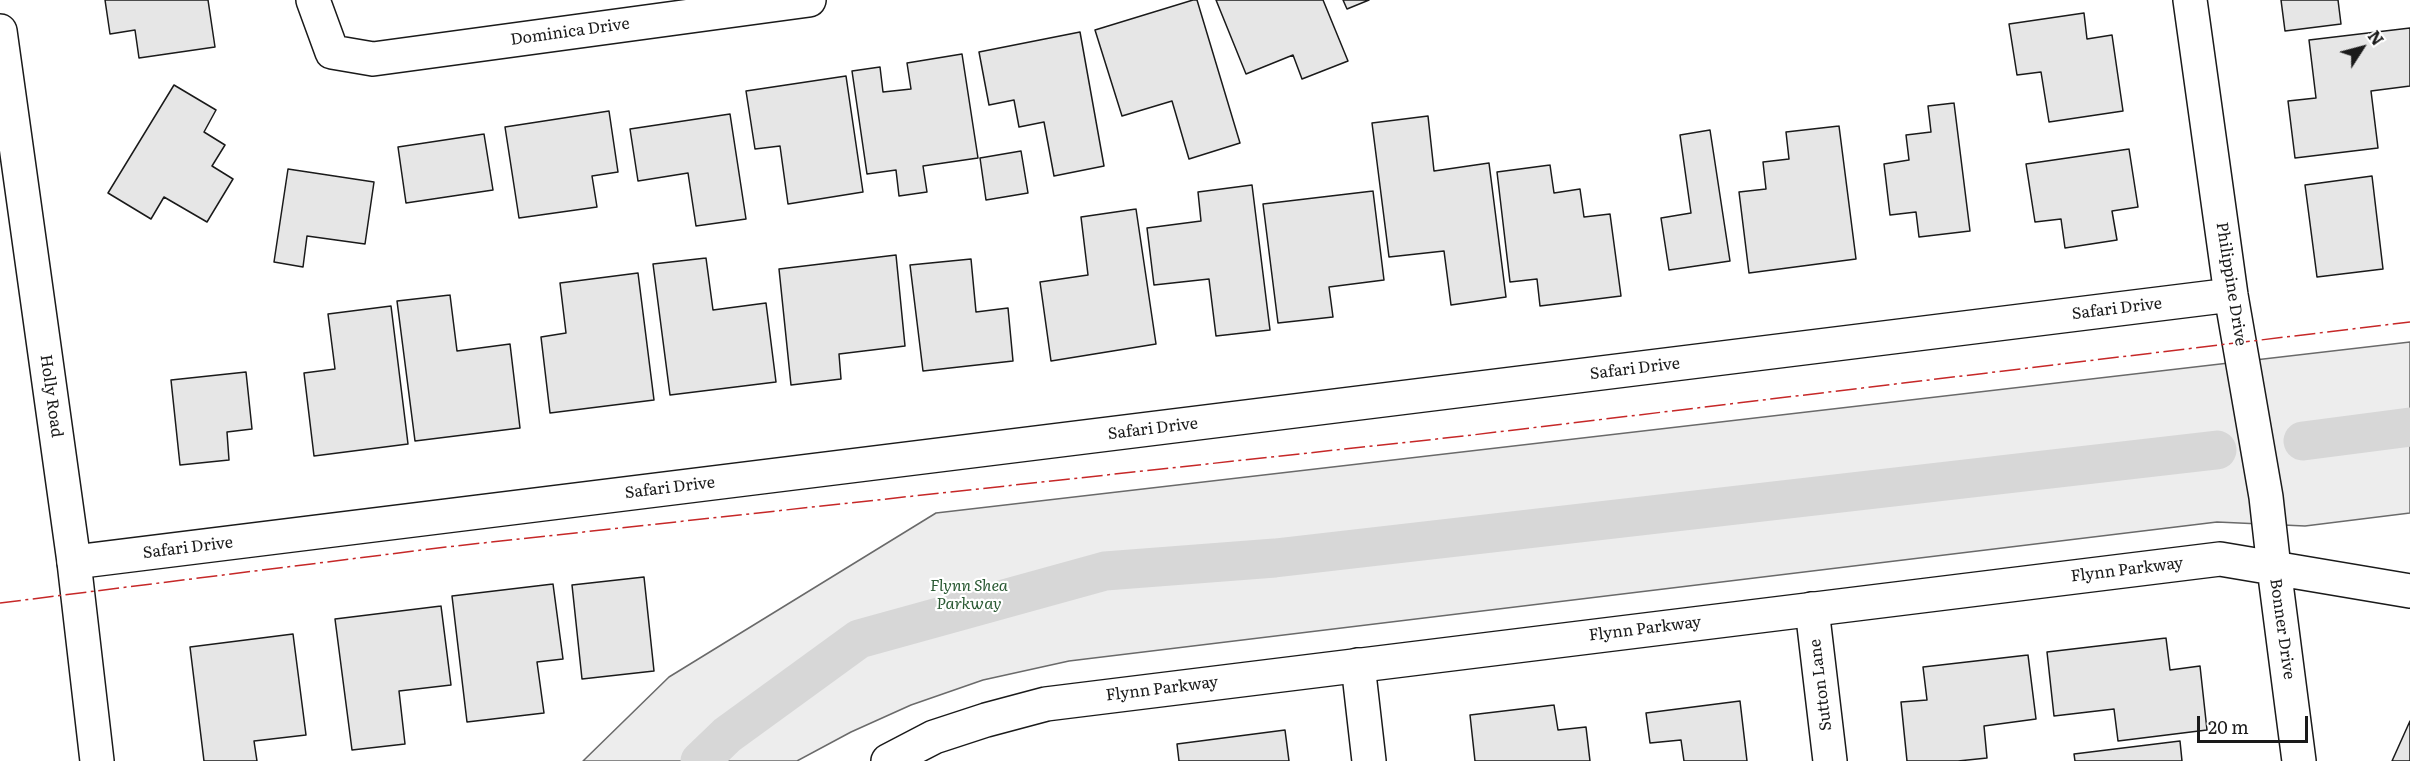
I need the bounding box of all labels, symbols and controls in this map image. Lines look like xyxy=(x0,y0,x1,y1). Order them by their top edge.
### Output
street label: Dominica Drive xyxy=(509,14,631,50)
north arrow xyxy=(2332,18,2392,78)
text: N xyxy=(2363,25,2390,50)
street label: Philippine Drive xyxy=(2212,221,2250,347)
street label: Safari Drive xyxy=(2071,294,2163,324)
street label: Holly Road xyxy=(36,353,66,439)
street label: Safari Drive xyxy=(1589,354,1681,384)
street label: Safari Drive xyxy=(1107,414,1199,444)
street label: Safari Drive xyxy=(624,473,716,503)
street label: Safari Drive xyxy=(142,533,234,563)
street label: Flynn Parkway xyxy=(2070,554,2184,586)
park label: Flynn Shea Parkway xyxy=(930,576,1008,614)
street label: Bonner Drive xyxy=(2265,577,2299,681)
street label: Flynn Parkway xyxy=(1588,613,1702,645)
street label: Sutton Lane xyxy=(1806,638,1836,732)
street label: Flynn Parkway xyxy=(1105,673,1219,705)
scale bar xyxy=(2200,704,2311,742)
text: 20 m xyxy=(2208,713,2249,740)

